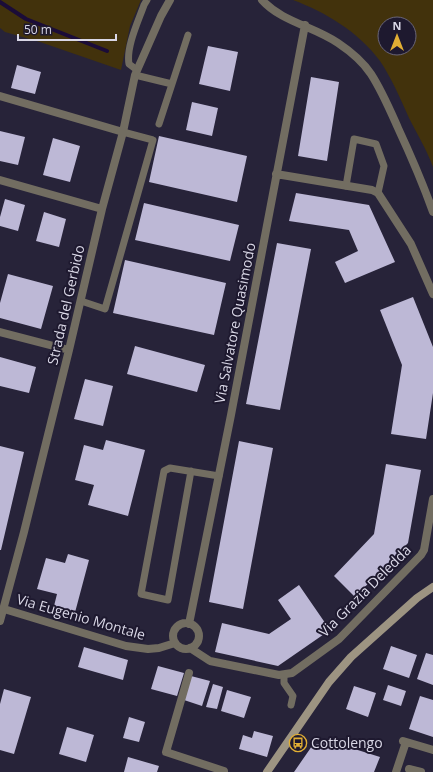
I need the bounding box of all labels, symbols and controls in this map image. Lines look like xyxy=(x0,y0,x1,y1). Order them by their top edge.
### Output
scale bar xyxy=(18,16,116,42)
north arrow xyxy=(377,16,417,56)
text: N xyxy=(393,18,401,33)
text: 50 m xyxy=(24,21,52,38)
street label: Via Salvatore Quasimodo xyxy=(210,241,259,405)
street label: Strada del Gerbido xyxy=(42,243,89,367)
street label: Via Grazia Deledda xyxy=(315,541,415,641)
street label: Via Eugenio Montale xyxy=(15,589,148,644)
bus stop icon: Cottolengo xyxy=(288,733,308,753)
place label: Cottolengo xyxy=(311,733,383,752)

